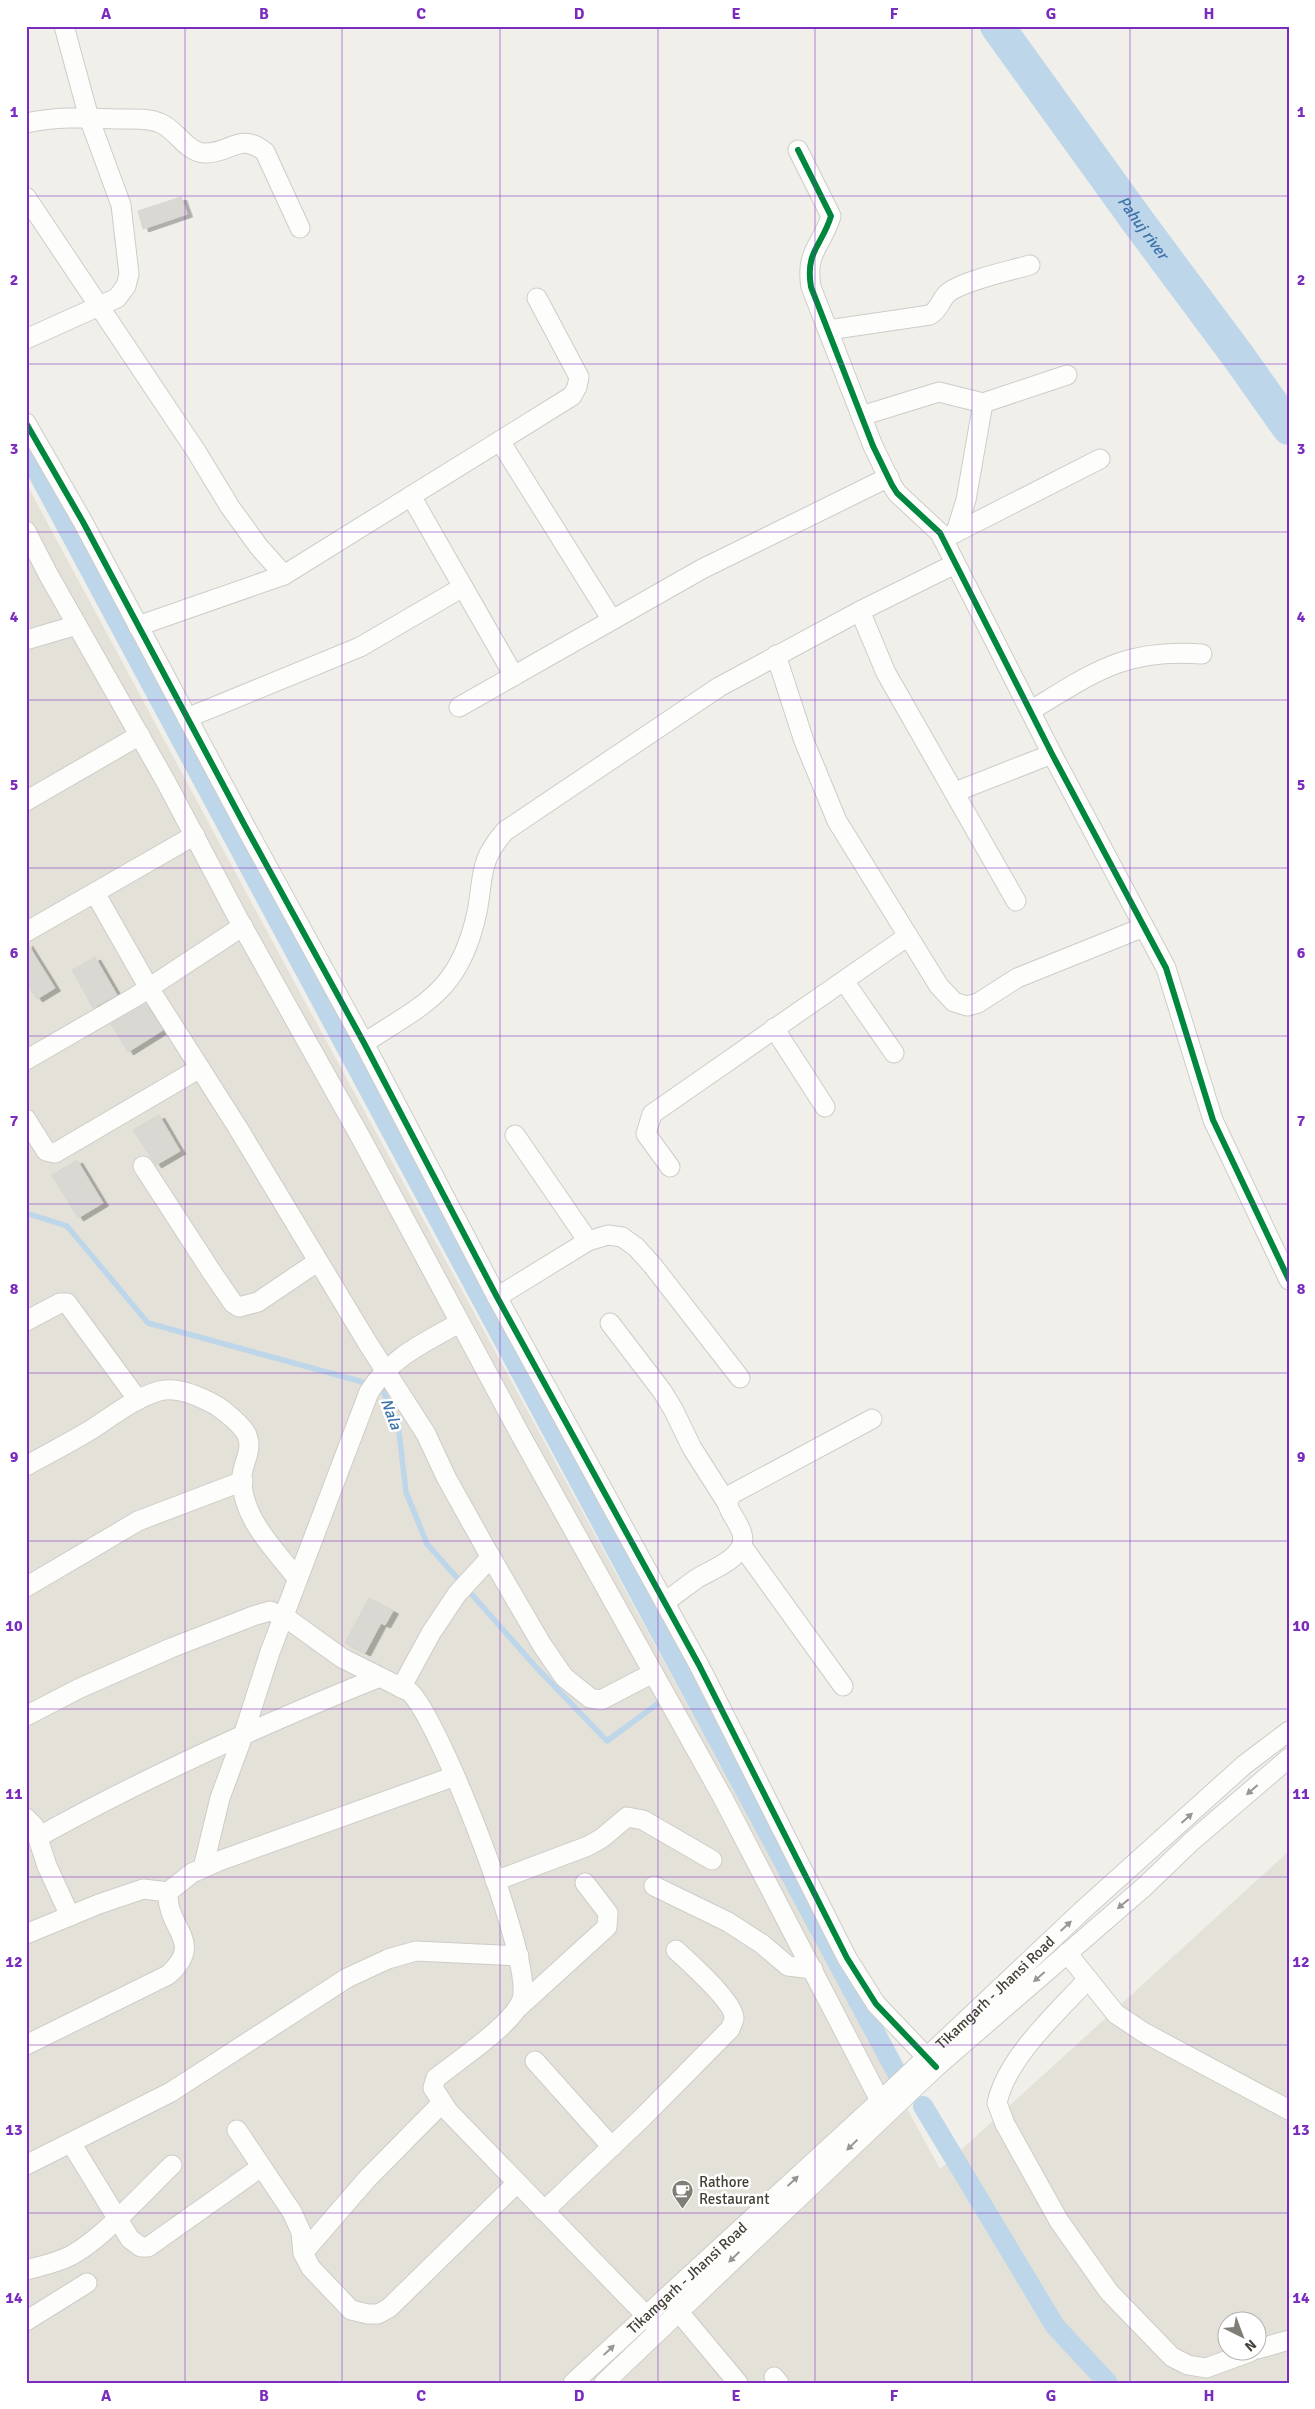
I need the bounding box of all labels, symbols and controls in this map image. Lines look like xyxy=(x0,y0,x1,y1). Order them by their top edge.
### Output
text: A xyxy=(101,4,112,24)
text: B xyxy=(259,4,269,24)
text: C xyxy=(416,4,426,24)
text: D xyxy=(574,4,585,24)
text: E xyxy=(731,4,741,24)
text: F xyxy=(890,4,899,24)
text: G xyxy=(1046,4,1056,24)
text: H xyxy=(1204,4,1214,24)
text: 1 xyxy=(10,102,19,122)
text: 1 xyxy=(1297,102,1306,122)
water label: Pahuj river xyxy=(1113,192,1174,265)
text: 2 xyxy=(10,270,18,290)
text: 2 xyxy=(1297,270,1305,290)
text: 3 xyxy=(10,439,18,459)
text: 3 xyxy=(1297,439,1305,459)
text: 4 xyxy=(10,607,19,627)
text: 4 xyxy=(1297,607,1306,627)
text: 5 xyxy=(10,775,18,795)
text: 5 xyxy=(1297,775,1305,795)
text: 6 xyxy=(10,943,19,963)
text: 6 xyxy=(1297,943,1306,963)
text: 7 xyxy=(10,1111,19,1131)
text: 7 xyxy=(1297,1111,1306,1131)
text: 8 xyxy=(10,1279,19,1299)
text: 8 xyxy=(1297,1279,1306,1299)
water label: Nala xyxy=(376,1396,406,1433)
text: 9 xyxy=(10,1447,19,1467)
text: 9 xyxy=(1297,1447,1306,1467)
text: 10 xyxy=(5,1616,23,1636)
text: 10 xyxy=(1292,1616,1310,1636)
text: 11 xyxy=(5,1784,23,1804)
one-way arrow xyxy=(1245,1784,1258,1795)
text: 11 xyxy=(1292,1784,1310,1804)
one-way arrow xyxy=(1180,1812,1192,1824)
one-way arrow xyxy=(1117,1899,1130,1910)
one-way arrow xyxy=(1059,1920,1071,1932)
street label: Tikamgarh - Jhansi Road xyxy=(932,1932,1058,2053)
text: 12 xyxy=(5,1952,23,1972)
text: 12 xyxy=(1292,1952,1310,1972)
one-way arrow xyxy=(1033,1972,1046,1983)
text: 13 xyxy=(5,2120,23,2140)
text: 13 xyxy=(1292,2120,1310,2140)
one-way arrow xyxy=(846,2139,858,2151)
place label: Rathore Restaurant xyxy=(699,2173,769,2208)
one-way arrow xyxy=(787,2175,800,2186)
cafe icon: Rathore Restaurant xyxy=(671,2179,695,2210)
street label: Tikamgarh - Jhansi Road xyxy=(623,2219,751,2338)
one-way arrow xyxy=(729,2251,741,2263)
text: 14 xyxy=(5,2288,23,2308)
text: 14 xyxy=(1292,2288,1310,2308)
north arrow xyxy=(1218,2312,1268,2362)
text: N xyxy=(1241,2336,1260,2355)
one-way arrow xyxy=(603,2344,615,2356)
text: A xyxy=(101,2386,112,2406)
text: B xyxy=(259,2386,269,2406)
text: C xyxy=(416,2386,426,2406)
text: D xyxy=(574,2386,585,2406)
text: E xyxy=(731,2386,741,2406)
text: F xyxy=(890,2386,899,2406)
text: G xyxy=(1046,2386,1056,2406)
text: H xyxy=(1204,2386,1214,2406)

